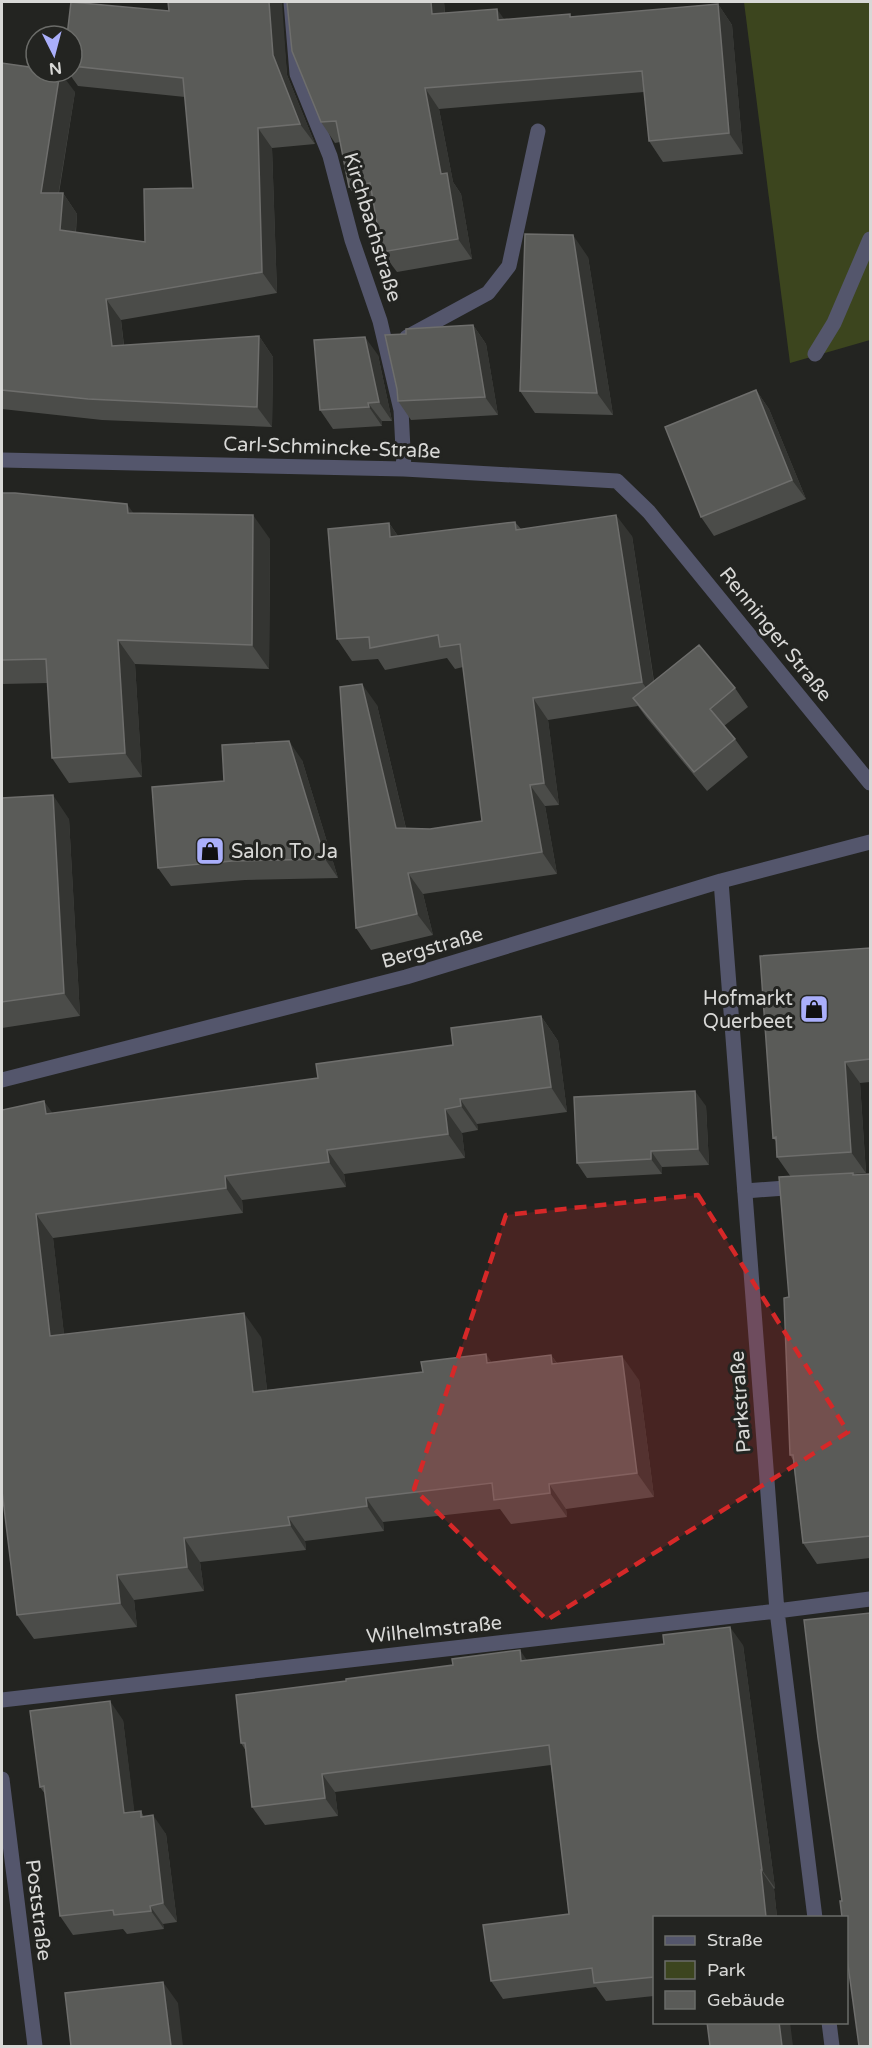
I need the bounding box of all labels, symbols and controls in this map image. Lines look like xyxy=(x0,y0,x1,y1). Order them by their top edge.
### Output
north arrow xyxy=(24,24,84,84)
text: N xyxy=(48,57,63,79)
street label: Kirchbachstraße xyxy=(338,150,406,305)
street label: Carl-Schmincke-Straße xyxy=(223,432,441,464)
street label: Renninger Straße xyxy=(714,563,837,707)
shop icon: Salon To Ja xyxy=(194,835,226,867)
place label: Salon To Ja xyxy=(231,840,338,864)
street label: Bergstraße xyxy=(379,922,486,974)
place label: Hofmarkt Querbeet xyxy=(703,987,793,1034)
shop icon: Hofmarkt Querbeet xyxy=(798,993,830,1025)
street label: Parkstraße xyxy=(725,1350,757,1454)
street label: Wilhelmstraße xyxy=(365,1611,503,1649)
street label: Poststraße xyxy=(20,1858,56,1962)
legend xyxy=(653,1916,848,2024)
text: Straße xyxy=(707,1929,763,1951)
text: Park xyxy=(707,1959,746,1981)
text: Gebäude xyxy=(707,1989,785,2011)

